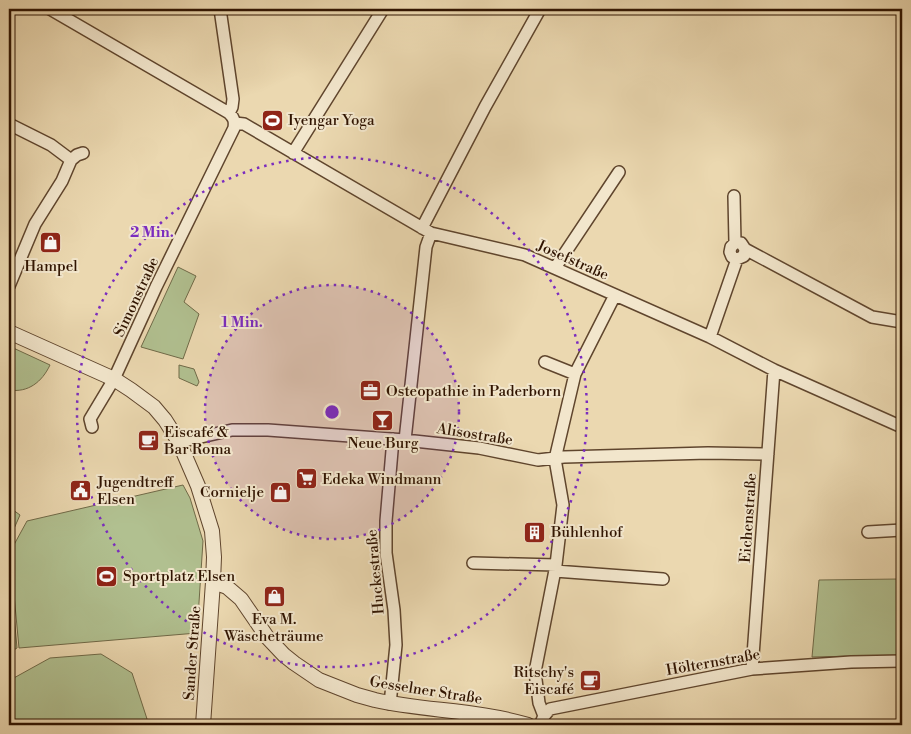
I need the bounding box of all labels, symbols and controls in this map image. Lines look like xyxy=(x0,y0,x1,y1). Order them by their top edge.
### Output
sports icon: Iyengar Yoga xyxy=(260,108,284,132)
place label: Iyengar Yoga xyxy=(288,111,375,130)
text: 2 Min. xyxy=(130,223,174,242)
shop icon: Hampel xyxy=(39,231,63,255)
street label: Josefstraße xyxy=(533,236,612,285)
street label: Simonstraße xyxy=(110,254,163,340)
place label: Hampel xyxy=(24,257,78,276)
text: 1 Min. xyxy=(221,313,263,332)
office icon: Osteopathie in Paderborn xyxy=(358,379,382,403)
place label: Osteopathie in Paderborn xyxy=(386,382,561,401)
centre of rings xyxy=(323,403,341,421)
bar icon: Neue Burg xyxy=(371,408,395,432)
street label: Alisostraße xyxy=(435,419,514,450)
place label: Eiscafé & Bar Roma xyxy=(163,423,232,459)
cafe icon: Eiscafé & Bar Roma xyxy=(136,429,160,453)
place label: Neue Burg xyxy=(348,434,419,453)
supermarket icon: Edeka Windmann xyxy=(294,467,318,491)
place label: Edeka Windmann xyxy=(322,470,442,489)
street label: Eichenstraße xyxy=(736,472,761,564)
place label: Jugendtreff Elsen xyxy=(96,473,175,509)
public building icon: Jugendtreff Elsen xyxy=(69,479,93,503)
shop icon: Cornielje xyxy=(268,480,292,504)
place label: Cornielje xyxy=(200,483,264,502)
building icon: Bühlenhof xyxy=(523,520,547,544)
place label: Bühlenhof xyxy=(550,523,623,542)
street label: Huckestraße xyxy=(362,529,389,615)
sports icon: Sportplatz Elsen xyxy=(95,564,119,588)
place label: Sportplatz Elsen xyxy=(123,567,235,586)
shop icon: Eva M. Wäscheträume xyxy=(262,584,286,608)
street label: Sander Straße xyxy=(180,605,205,701)
place label: Eva M. Wäscheträume xyxy=(223,610,324,646)
street label: Hölternstraße xyxy=(665,645,762,680)
place label: Ritschy's Eiscafé xyxy=(513,663,574,699)
cafe icon: Ritschy's Eiscafé xyxy=(578,669,602,693)
street label: Gesselner Straße xyxy=(368,672,484,709)

